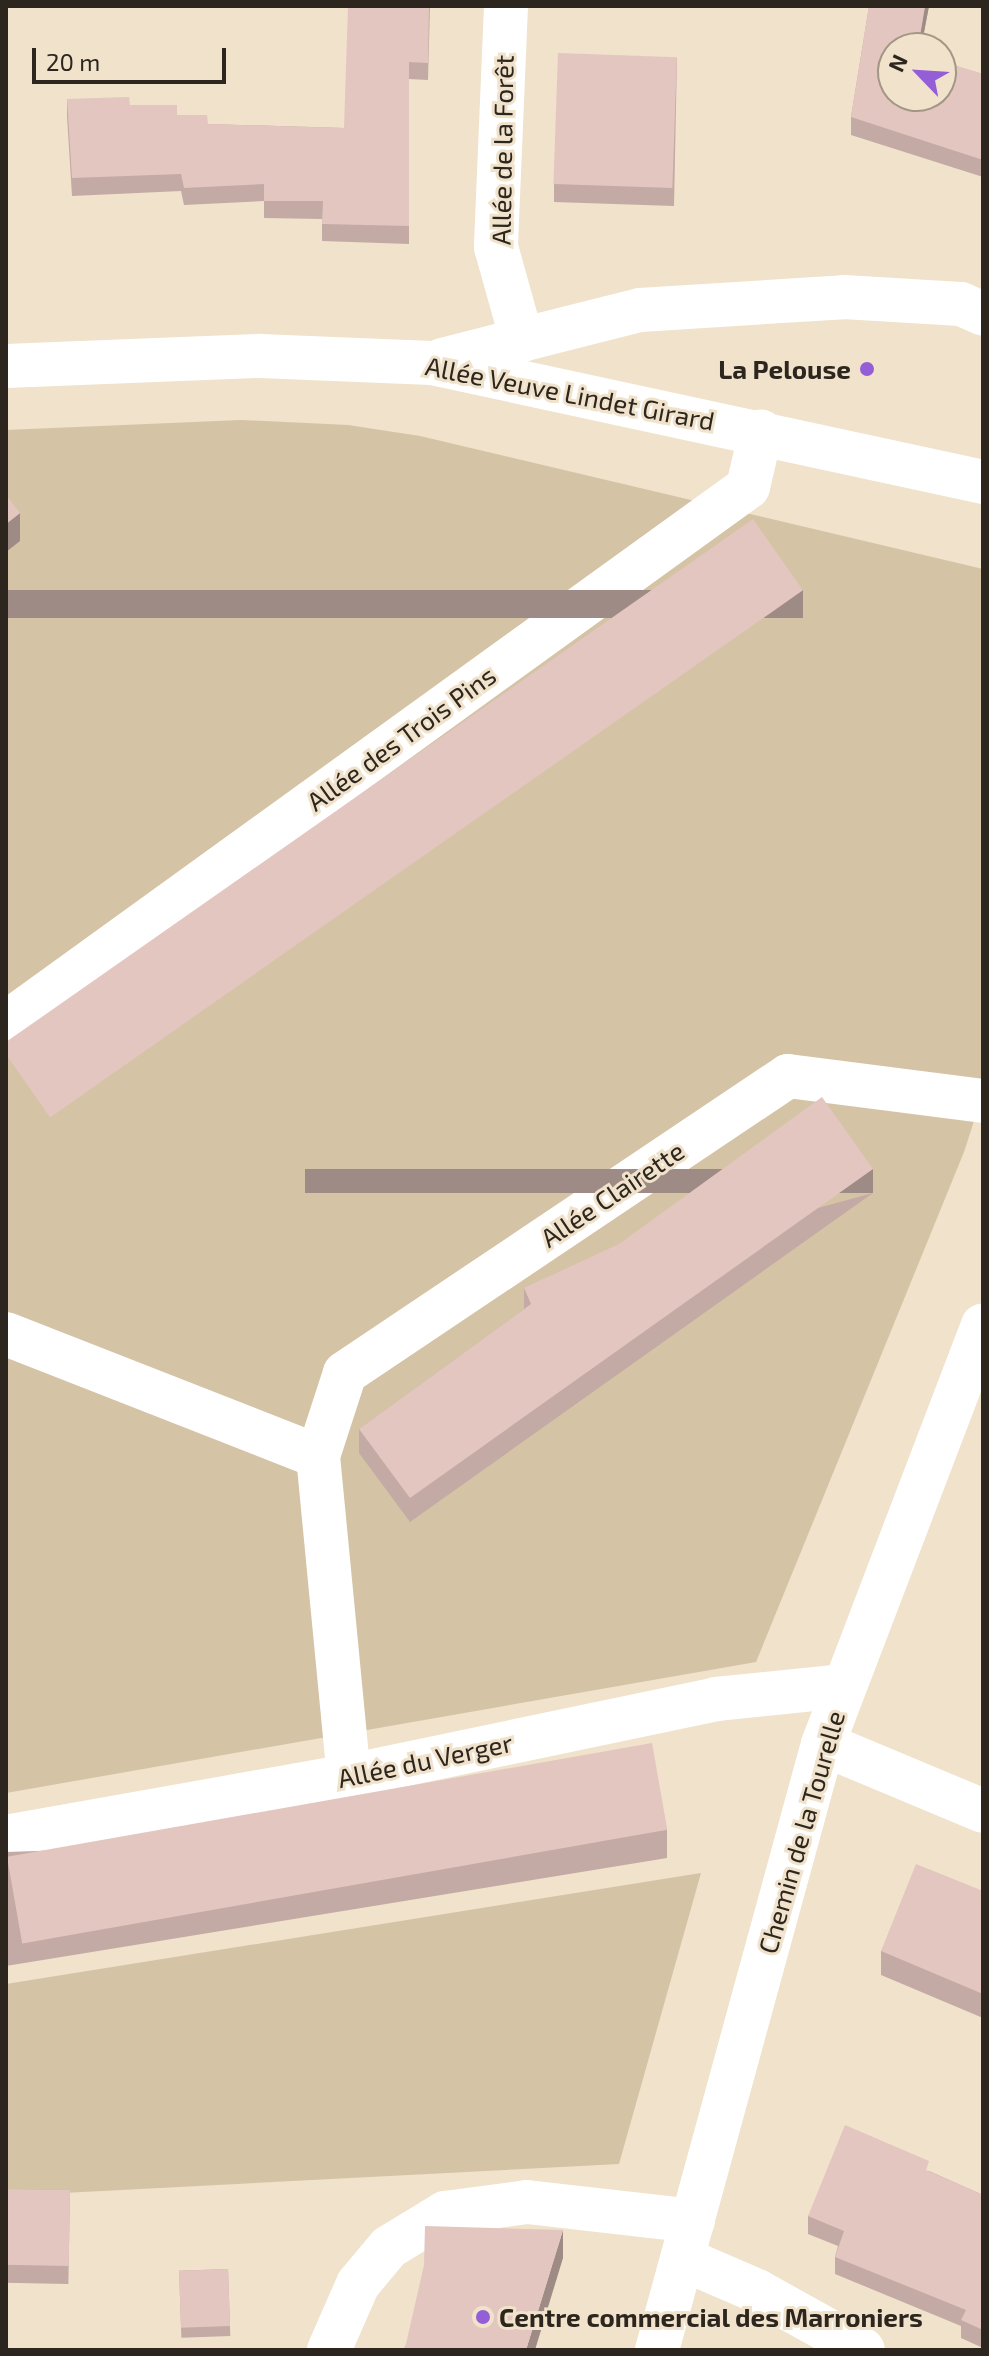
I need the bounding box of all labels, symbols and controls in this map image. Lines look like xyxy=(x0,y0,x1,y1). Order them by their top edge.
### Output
scale bar xyxy=(36,32,230,82)
north arrow xyxy=(877,32,957,112)
text: 20 m xyxy=(46,47,100,76)
text: N xyxy=(882,50,912,75)
street label: Allée de la Forêt xyxy=(485,55,519,245)
street label: Allée Veuve Lindet Girard xyxy=(423,350,717,436)
place label: La Pelouse xyxy=(718,353,851,385)
marker: La Pelouse xyxy=(858,360,876,378)
street label: Allée des Trois Pins xyxy=(300,659,502,817)
street label: Allée Clairette xyxy=(534,1135,690,1253)
street label: Chemin de la Tourelle xyxy=(751,1707,851,1957)
street label: Allée du Verger xyxy=(334,1726,516,1794)
place label: Centre commercial des Marroniers xyxy=(499,2301,923,2333)
marker: Centre commercial des Marroniers xyxy=(474,2308,492,2326)

